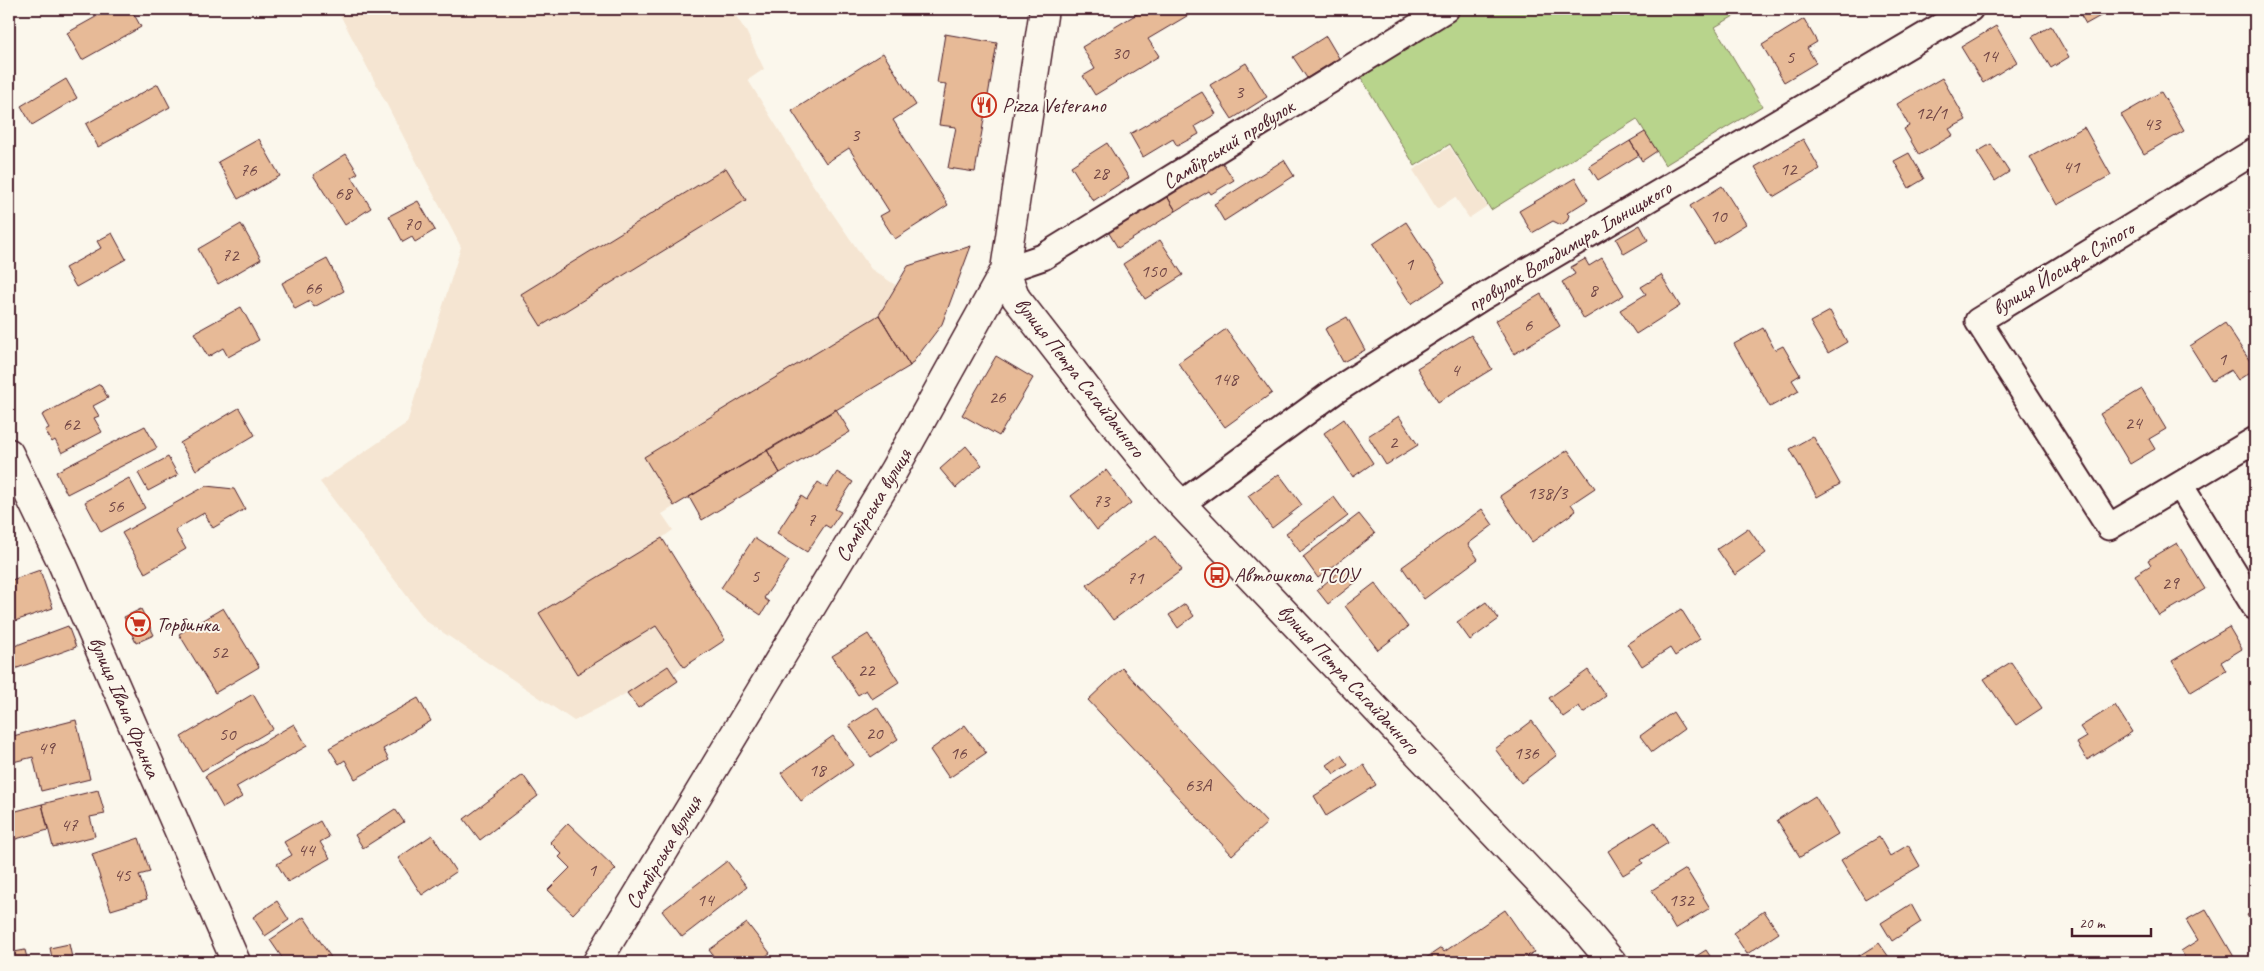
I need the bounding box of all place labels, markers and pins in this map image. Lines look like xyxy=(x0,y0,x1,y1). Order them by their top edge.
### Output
restaurant icon: Pizza Veterano xyxy=(971,92,997,118)
place label: Pizza Veterano xyxy=(1002,92,1107,118)
bus stop icon: Автошкола ТСОУ xyxy=(1204,562,1230,588)
place label: Автошкола ТСОУ xyxy=(1234,562,1362,588)
supermarket icon: Торбинка xyxy=(125,611,151,637)
place label: Торбинка xyxy=(156,611,221,637)

